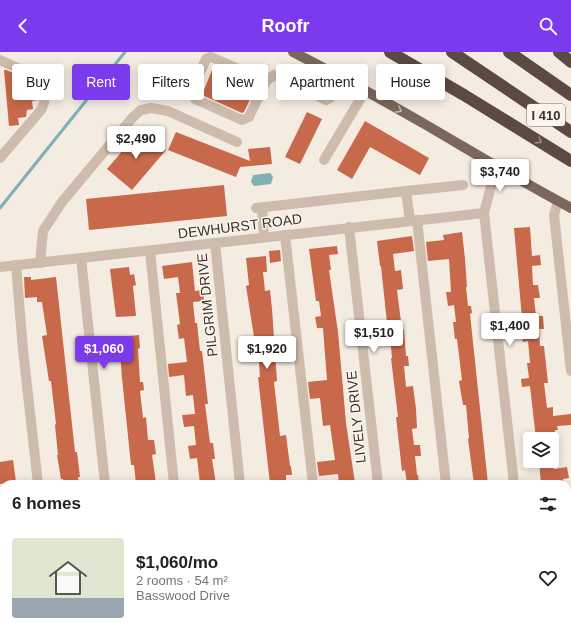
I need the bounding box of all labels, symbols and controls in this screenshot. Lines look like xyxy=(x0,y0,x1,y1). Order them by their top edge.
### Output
icon: back xyxy=(12,15,34,37)
icon: search xyxy=(537,15,559,37)
text: Roofr xyxy=(262,16,310,36)
chip: Buy xyxy=(12,64,64,100)
chip: Rent xyxy=(72,64,130,100)
chip: Filters xyxy=(138,64,204,100)
chip: New xyxy=(212,64,268,100)
chip: Apartment xyxy=(276,64,368,100)
chip: House xyxy=(376,64,445,100)
road number: I 410 xyxy=(527,104,565,126)
one-way arrow xyxy=(395,105,402,112)
pin: $2,490 xyxy=(103,126,169,160)
text: $2,490 xyxy=(116,131,156,146)
one-way arrow xyxy=(535,136,542,143)
pin: $3,740 xyxy=(467,159,533,193)
text: $3,740 xyxy=(480,164,520,179)
street label: DEWHURST ROAD xyxy=(177,210,303,242)
street label: PILGRIM DRIVE xyxy=(194,252,220,358)
pin: $1,400 xyxy=(477,313,543,347)
text: $1,400 xyxy=(490,318,530,333)
pin: $1,510 xyxy=(341,320,407,354)
text: $1,510 xyxy=(354,325,394,340)
pin: $1,060 xyxy=(71,336,137,370)
pin: $1,920 xyxy=(234,336,300,370)
text: $1,060 xyxy=(84,341,124,356)
text: $1,920 xyxy=(247,341,287,356)
street label: LIVELY DRIVE xyxy=(343,370,369,464)
map controls xyxy=(523,432,559,468)
button: layers xyxy=(523,432,559,468)
icon: filters xyxy=(537,493,559,515)
text: 6 homes xyxy=(12,494,81,513)
text: $1,060/mo xyxy=(136,553,218,572)
icon: home xyxy=(44,554,92,602)
icon: heart xyxy=(537,567,559,589)
text: 2 rooms · 54 m² xyxy=(136,573,228,588)
text: Basswood Drive xyxy=(136,588,230,603)

